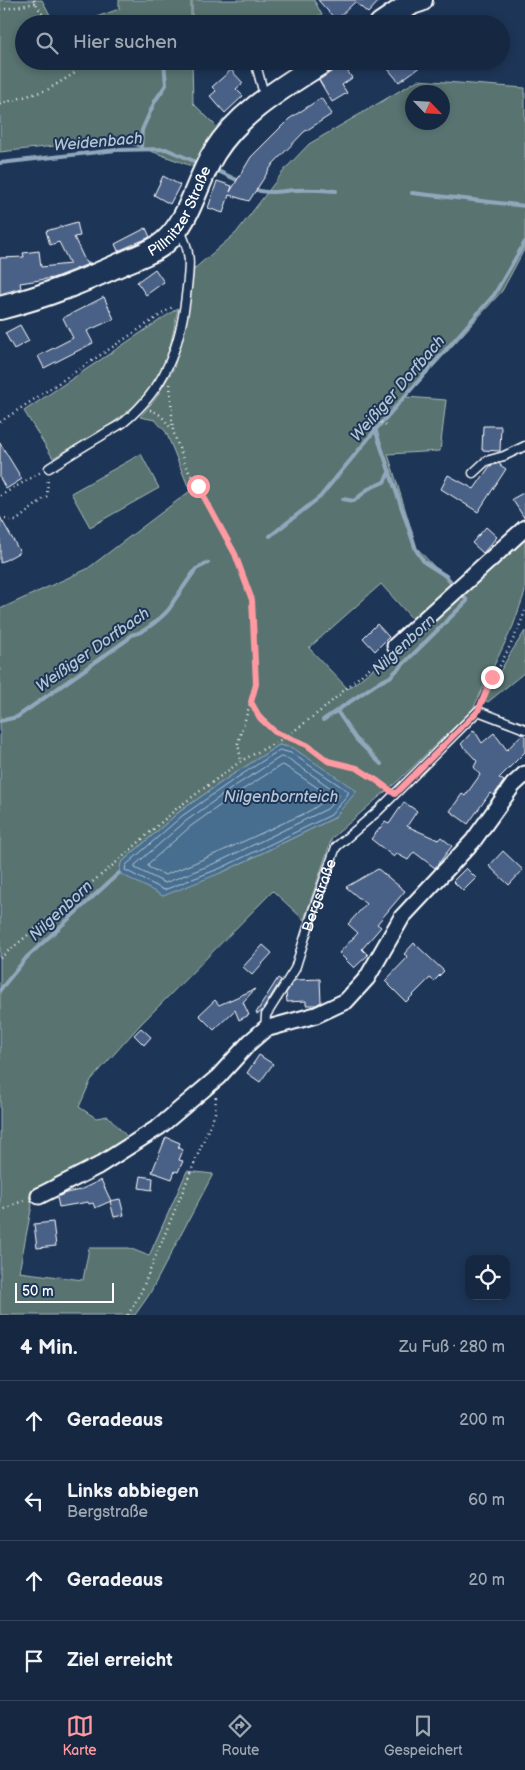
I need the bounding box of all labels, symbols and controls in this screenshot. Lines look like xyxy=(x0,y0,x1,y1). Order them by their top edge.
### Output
search box xyxy=(15,15,510,70)
icon: search xyxy=(33,29,61,57)
text: Hier suchen xyxy=(73,31,177,54)
north arrow xyxy=(405,85,450,130)
water label: Weidenbach xyxy=(53,129,144,156)
street label: Pillnitzer Straße xyxy=(145,163,216,261)
water label: Weißiger Dorfbach xyxy=(347,332,450,446)
route start xyxy=(187,475,210,498)
water label: Weißiger Dorfbach xyxy=(32,604,154,697)
water label: Nilgenborn xyxy=(368,611,440,679)
route end xyxy=(481,666,504,689)
water label: Nilgenbornteich xyxy=(224,788,338,807)
street label: Bergstraße xyxy=(298,856,341,934)
water label: Nilgenborn xyxy=(25,877,97,945)
map controls xyxy=(465,1255,510,1300)
button: locate xyxy=(465,1255,510,1300)
scale bar xyxy=(15,1280,114,1303)
text: 50 m xyxy=(22,1283,54,1300)
text: 4 Min. xyxy=(20,1335,78,1360)
text: Zu Fuß · 280 m xyxy=(399,1338,505,1357)
icon: ahead xyxy=(20,1407,48,1435)
text: Geradeaus xyxy=(67,1409,163,1432)
text: 200 m xyxy=(459,1411,505,1430)
text: Links abbiegen xyxy=(67,1480,199,1503)
icon: left xyxy=(20,1487,48,1515)
text: 60 m xyxy=(468,1491,505,1510)
text: Bergstraße xyxy=(67,1503,148,1522)
icon: ahead xyxy=(20,1567,48,1595)
text: Geradeaus xyxy=(67,1569,163,1592)
text: 20 m xyxy=(469,1571,505,1590)
icon: arrive xyxy=(20,1647,48,1675)
text: Ziel erreicht xyxy=(67,1649,173,1672)
tab: Karte xyxy=(62,1712,97,1759)
tab: Route xyxy=(221,1712,259,1759)
tab: Gespeichert xyxy=(384,1712,463,1759)

